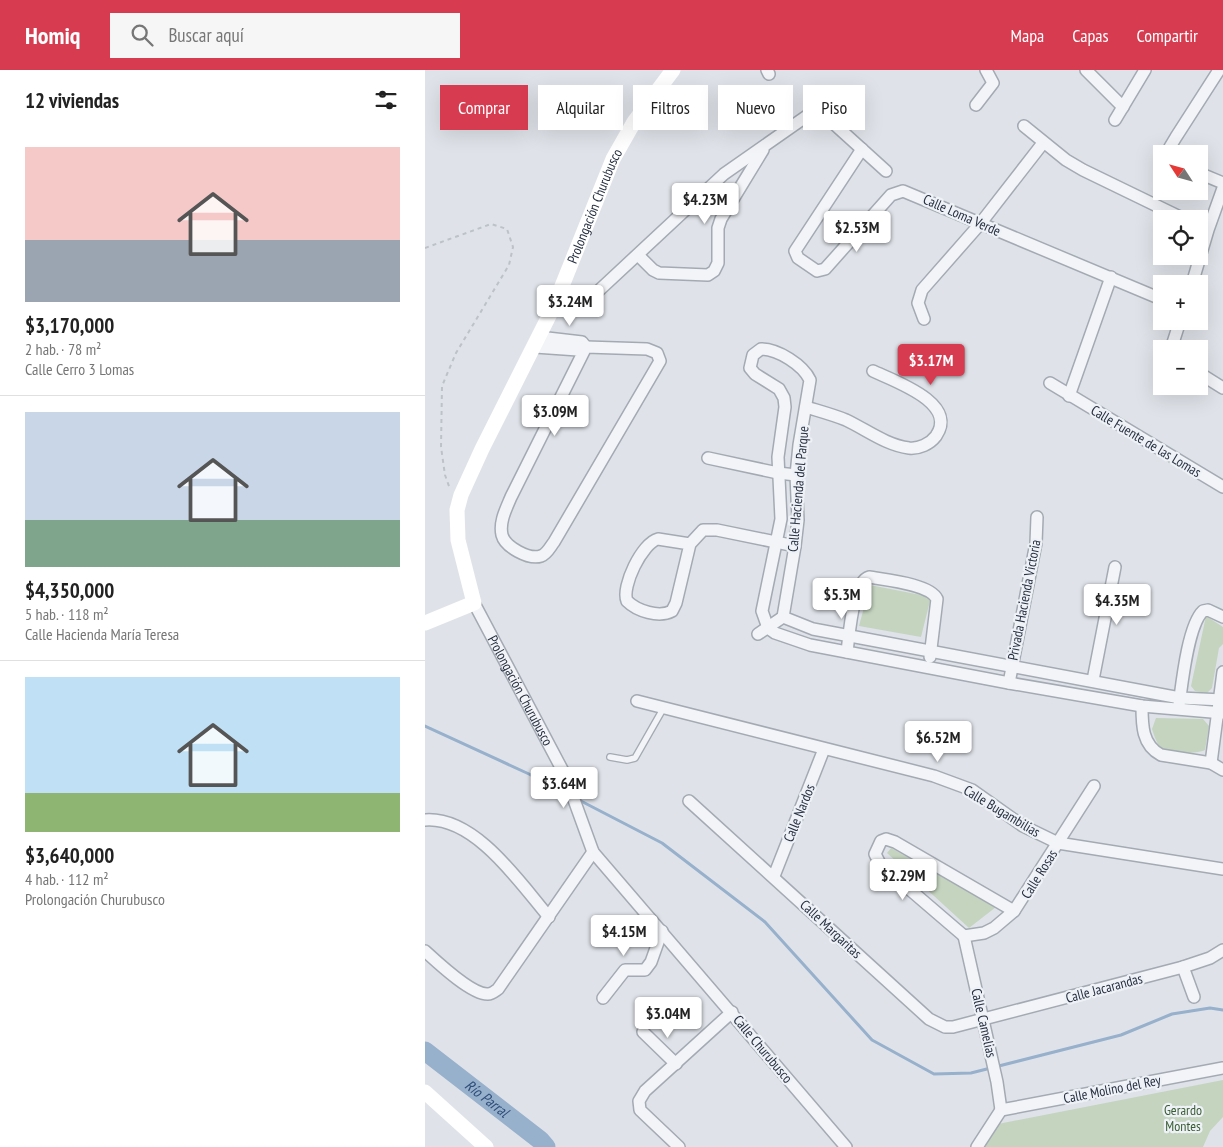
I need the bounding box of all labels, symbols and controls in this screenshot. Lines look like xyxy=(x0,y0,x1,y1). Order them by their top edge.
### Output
search box xyxy=(110,13,460,58)
text: Homiq xyxy=(25,20,80,51)
icon: search xyxy=(128,21,156,49)
text: Buscar aquí xyxy=(168,23,244,47)
text: Mapa xyxy=(1011,24,1044,47)
text: Capas xyxy=(1072,24,1109,47)
text: Compartir xyxy=(1137,24,1198,47)
chip: Comprar xyxy=(440,85,528,130)
chip: Alquilar xyxy=(538,85,623,130)
chip: Filtros xyxy=(633,85,708,130)
chip: Nuevo xyxy=(718,85,793,130)
chip: Piso xyxy=(803,85,865,130)
icon: filters xyxy=(372,86,400,114)
text: 12 viviendas xyxy=(25,87,119,114)
street label: Prolongación Churubusco xyxy=(563,145,626,266)
north arrow xyxy=(1153,145,1207,200)
map controls xyxy=(1153,145,1208,395)
icon: home xyxy=(168,179,258,269)
pin: $4.23M xyxy=(664,182,746,225)
text: $4.23M xyxy=(683,189,727,209)
street label: Calle Loma Verde xyxy=(920,190,1004,240)
pin: $2.53M xyxy=(816,210,898,253)
button: locate xyxy=(1153,210,1208,265)
text: $2.53M xyxy=(835,217,879,237)
button: + xyxy=(1153,275,1208,330)
pin: $3.24M xyxy=(529,284,611,327)
text: $3.24M xyxy=(548,291,592,311)
text: $3,170,000 xyxy=(25,312,114,339)
text: 2 hab. · 78 m² xyxy=(25,339,101,359)
button: − xyxy=(1153,340,1208,395)
pin: $3.17M xyxy=(890,344,972,386)
text: $3.17M xyxy=(909,350,953,370)
text: Calle Cerro 3 Lomas xyxy=(25,359,134,379)
pin: $3.09M xyxy=(514,394,596,437)
text: $3.09M xyxy=(533,401,577,421)
street label: Calle Fuente de las Lomas xyxy=(1088,401,1205,481)
street label: Calle Hacienda del Parque xyxy=(784,425,812,553)
icon: home xyxy=(168,445,258,535)
street label: Privada Hacienda Victoria xyxy=(1003,538,1045,662)
text: $4,350,000 xyxy=(25,577,114,604)
pin: $5.3M xyxy=(807,578,877,620)
text: $5.3M xyxy=(824,584,860,604)
pin: $4.35M xyxy=(1076,584,1158,626)
text: $4.35M xyxy=(1095,590,1139,610)
text: 5 hab. · 118 m² xyxy=(25,604,109,624)
text: Calle Hacienda María Teresa xyxy=(25,624,179,644)
street label: Prolongación Churubusco xyxy=(484,632,557,749)
icon: home xyxy=(168,710,258,800)
pin: $6.52M xyxy=(897,720,979,763)
text: $6.52M xyxy=(916,727,960,747)
pin: $3.64M xyxy=(523,766,605,809)
text: $3.64M xyxy=(542,773,586,793)
street label: Calle Nardos xyxy=(779,781,819,845)
street label: Calle Bugambilias xyxy=(960,781,1044,841)
text: $3,640,000 xyxy=(25,842,114,869)
street label: Calle Rosas xyxy=(1017,846,1061,902)
pin: $2.29M xyxy=(862,858,944,901)
text: $2.29M xyxy=(881,865,925,885)
text: 4 hab. · 112 m² xyxy=(25,869,109,889)
text: Prolongación Churubusco xyxy=(25,889,165,909)
street label: Calle Margaritas xyxy=(796,896,866,962)
pin: $4.15M xyxy=(583,914,665,957)
text: $4.15M xyxy=(602,921,646,941)
street label: Calle Jacarandas xyxy=(1064,969,1145,1007)
street label: Calle Camelias xyxy=(967,987,1001,1060)
pin: $3.04M xyxy=(627,996,709,1039)
text: $3.04M xyxy=(646,1003,690,1023)
street label: Calle Churubusco xyxy=(729,1011,797,1087)
street label: Calle Molino del Rey xyxy=(1062,1071,1163,1107)
water label: Río Parral xyxy=(461,1075,514,1122)
park label: Gerardo Montes xyxy=(1164,1101,1202,1135)

